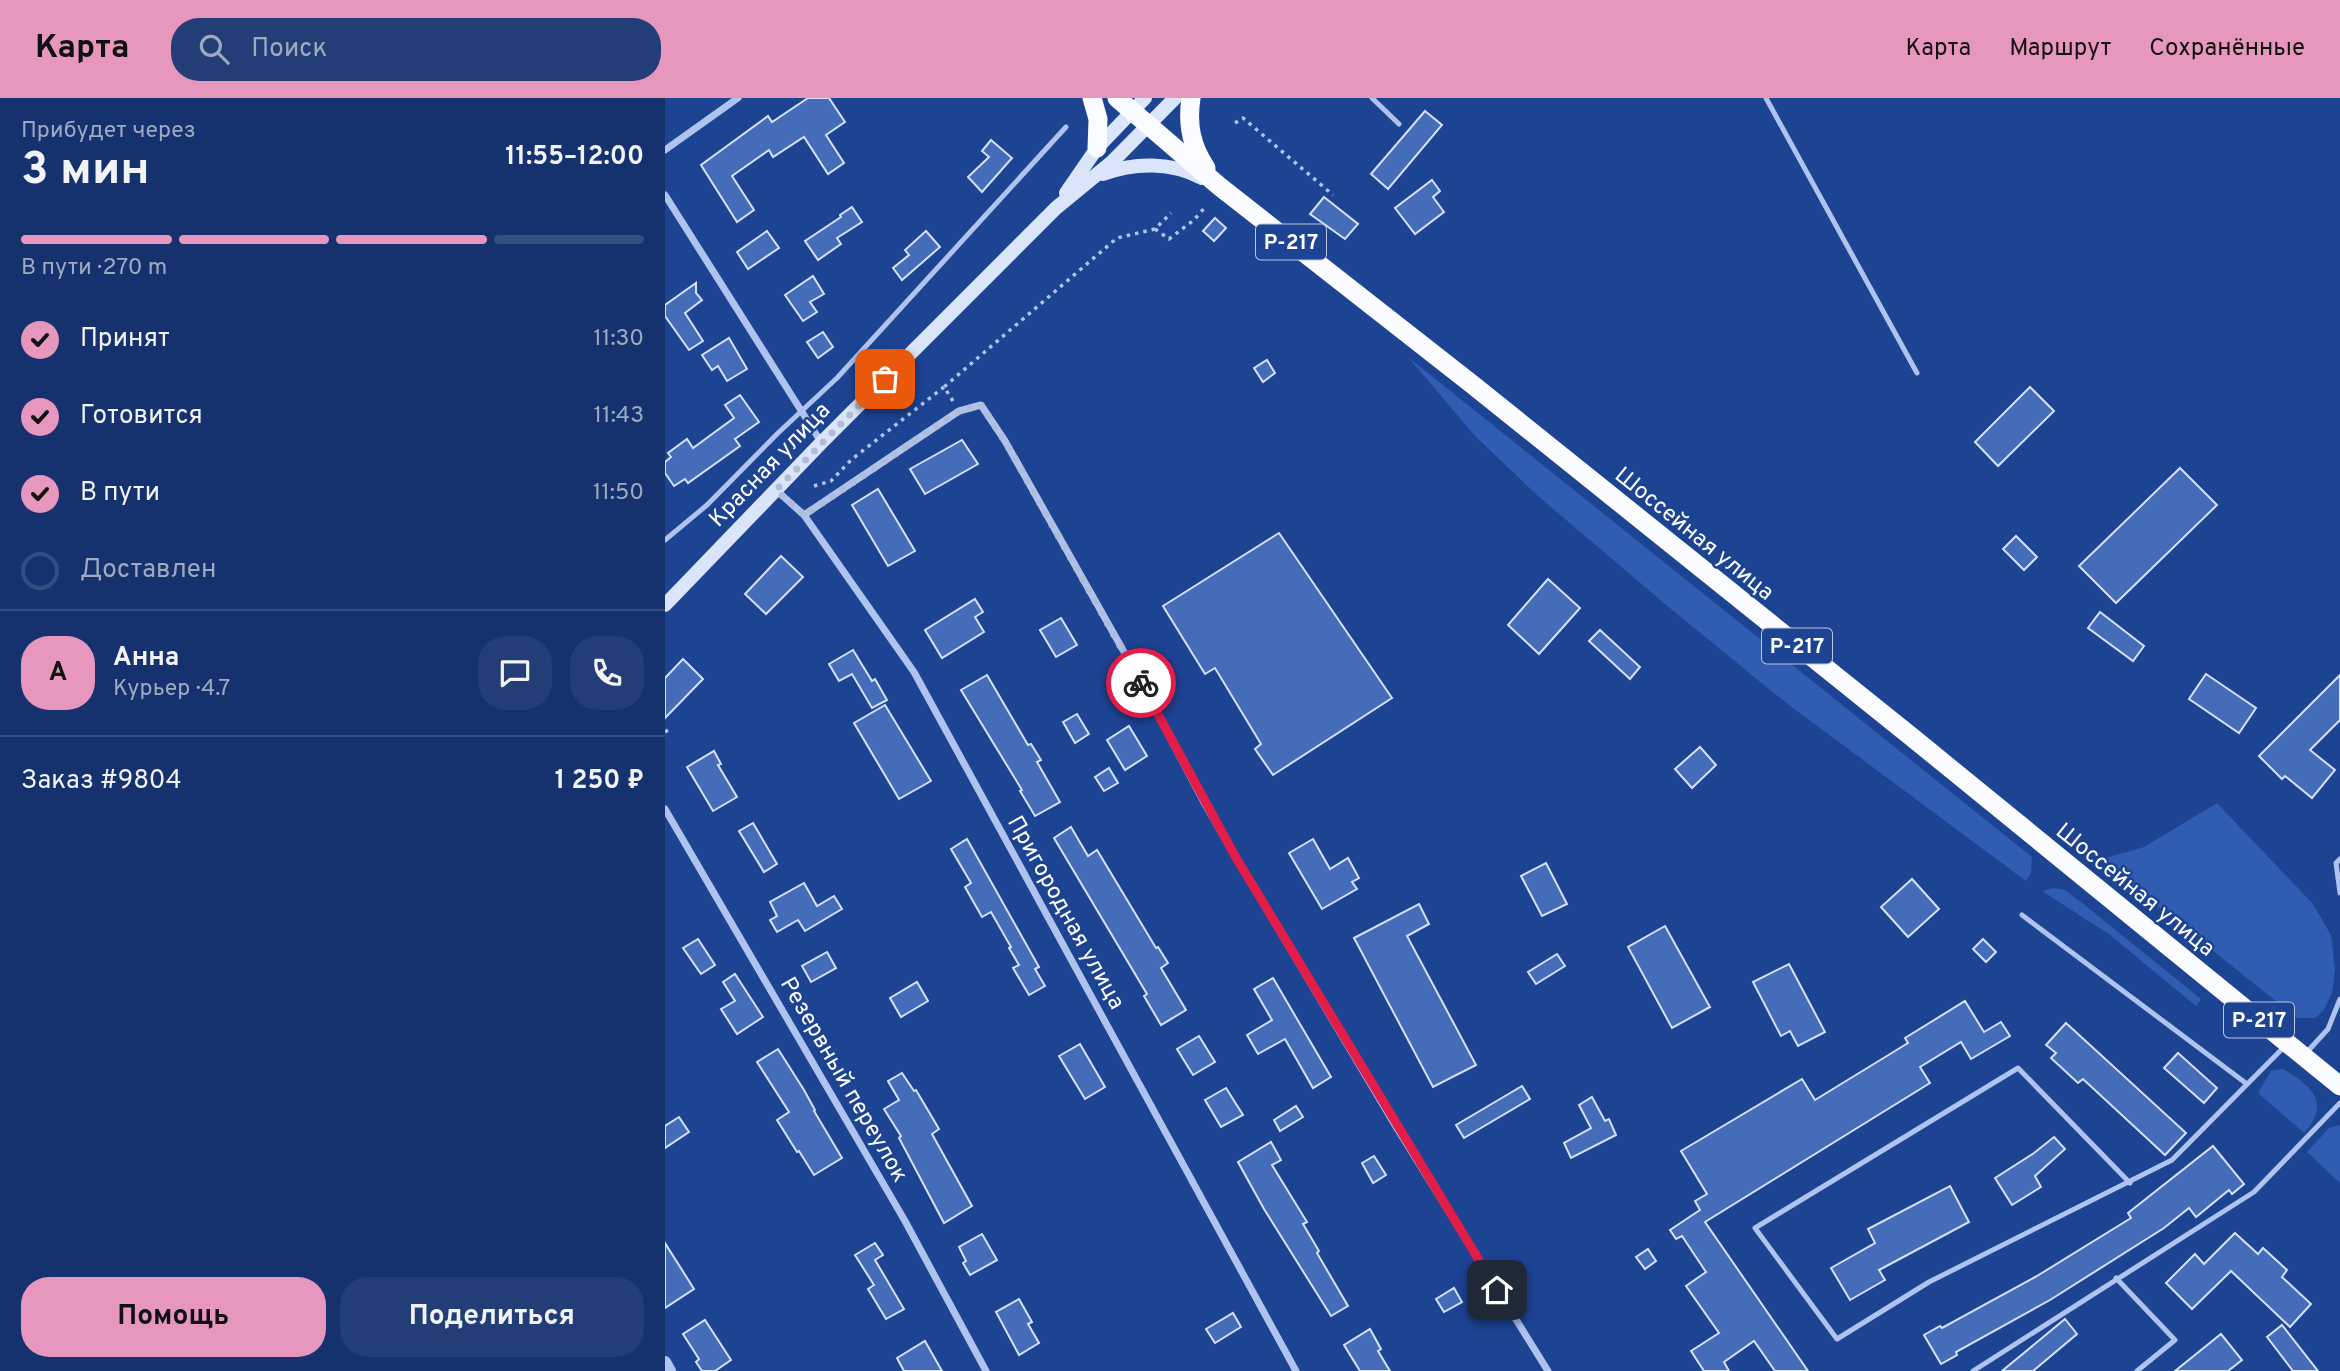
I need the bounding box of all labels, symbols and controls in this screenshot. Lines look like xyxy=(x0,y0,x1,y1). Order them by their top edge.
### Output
search box xyxy=(171,18,661,81)
text: Карта xyxy=(35,28,129,70)
icon: search xyxy=(195,30,233,68)
text: Поиск xyxy=(251,33,327,66)
text: Карта xyxy=(1905,34,1971,64)
text: Маршрут xyxy=(2009,34,2111,64)
text: Сохранённые xyxy=(2149,34,2305,64)
text: Прибудет через xyxy=(21,117,196,146)
text: 11:55–12:00 xyxy=(505,141,644,174)
text: 3 мин xyxy=(21,142,150,201)
road number: Р-217 xyxy=(1256,225,1326,260)
text: В пути · 270 m xyxy=(21,254,167,283)
icon: check xyxy=(21,321,59,359)
text: Принят xyxy=(80,323,170,356)
text: 11:30 xyxy=(593,325,644,354)
pin xyxy=(855,349,915,409)
icon: bag xyxy=(866,360,904,398)
street label: Красная улица xyxy=(704,397,838,534)
icon: check xyxy=(21,398,59,436)
text: Готовится xyxy=(80,400,203,433)
text: 11:43 xyxy=(594,402,644,431)
street label: Шоссейная улица xyxy=(1608,462,1779,608)
icon: check xyxy=(21,475,59,513)
text: В пути xyxy=(80,477,160,510)
text: 11:50 xyxy=(593,479,644,508)
text: Доставлен xyxy=(80,554,216,587)
road number: Р-217 xyxy=(1762,628,1832,664)
button: chat xyxy=(478,636,552,710)
button: phone xyxy=(570,636,644,710)
text: Анна xyxy=(113,642,179,675)
courier xyxy=(1106,648,1176,718)
text: А xyxy=(49,657,67,690)
icon: bike xyxy=(1122,664,1160,702)
text: Курьер · 4.7 xyxy=(113,675,230,704)
text: Заказ #9804 xyxy=(21,765,182,798)
text: 1 250 ₽ xyxy=(555,765,644,798)
street label: Пригородная улица xyxy=(999,811,1130,1015)
street label: Шоссейная улица xyxy=(2049,818,2220,964)
street label: Резервный переулок xyxy=(772,972,913,1188)
road number: Р-217 xyxy=(2224,1002,2294,1038)
pin xyxy=(1467,1260,1527,1320)
icon: home xyxy=(1478,1271,1516,1309)
button: Помощь xyxy=(21,1277,326,1357)
button: Поделиться xyxy=(340,1277,644,1357)

